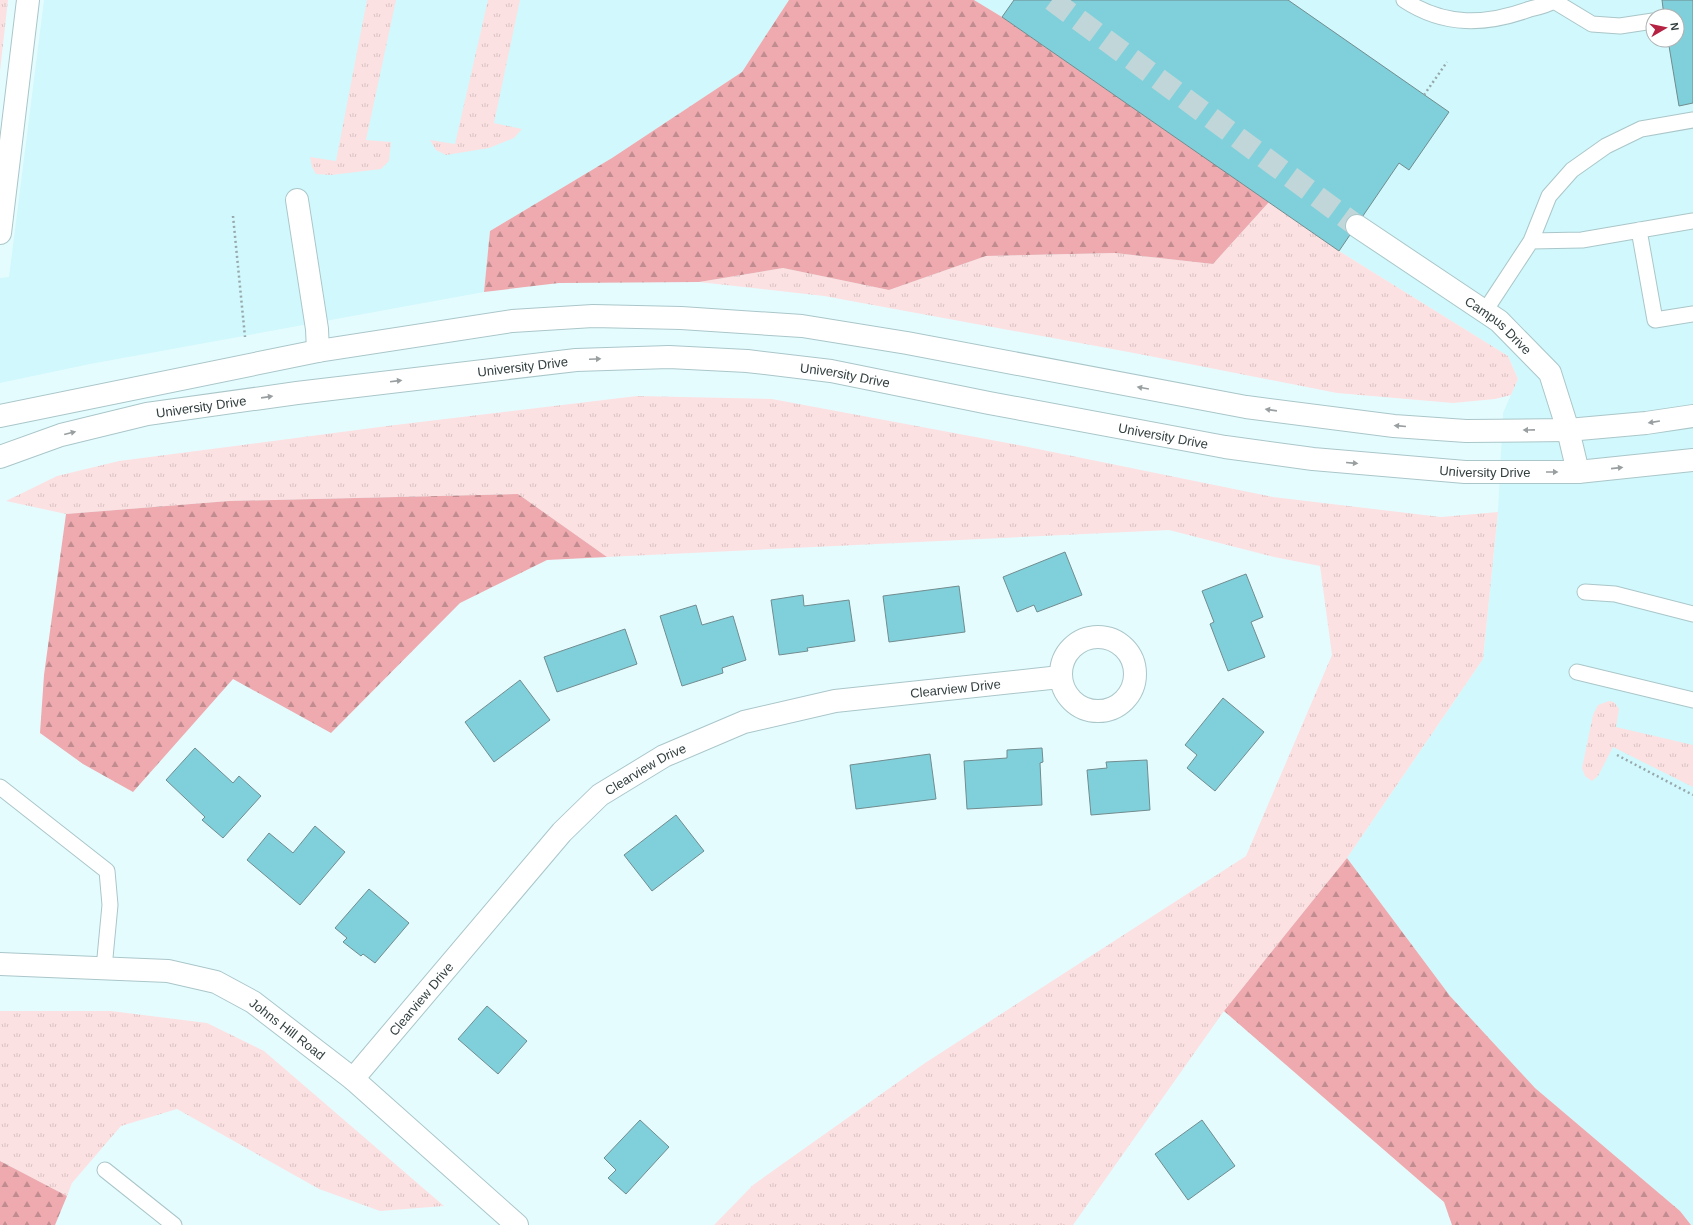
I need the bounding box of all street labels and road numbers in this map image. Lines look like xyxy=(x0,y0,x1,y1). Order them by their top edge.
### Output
street label: Campus Drive xyxy=(1462,293,1535,357)
street label: University Drive xyxy=(476,354,569,379)
street label: University Drive xyxy=(799,360,891,390)
street label: University Drive xyxy=(155,393,247,420)
street label: University Drive xyxy=(1117,420,1209,451)
street label: University Drive xyxy=(1439,462,1530,480)
street label: Clearview Drive xyxy=(909,676,1002,700)
street label: Clearview Drive xyxy=(602,740,688,798)
street label: Clearview Drive xyxy=(386,959,456,1038)
street label: Johns Hill Road xyxy=(247,995,328,1062)

